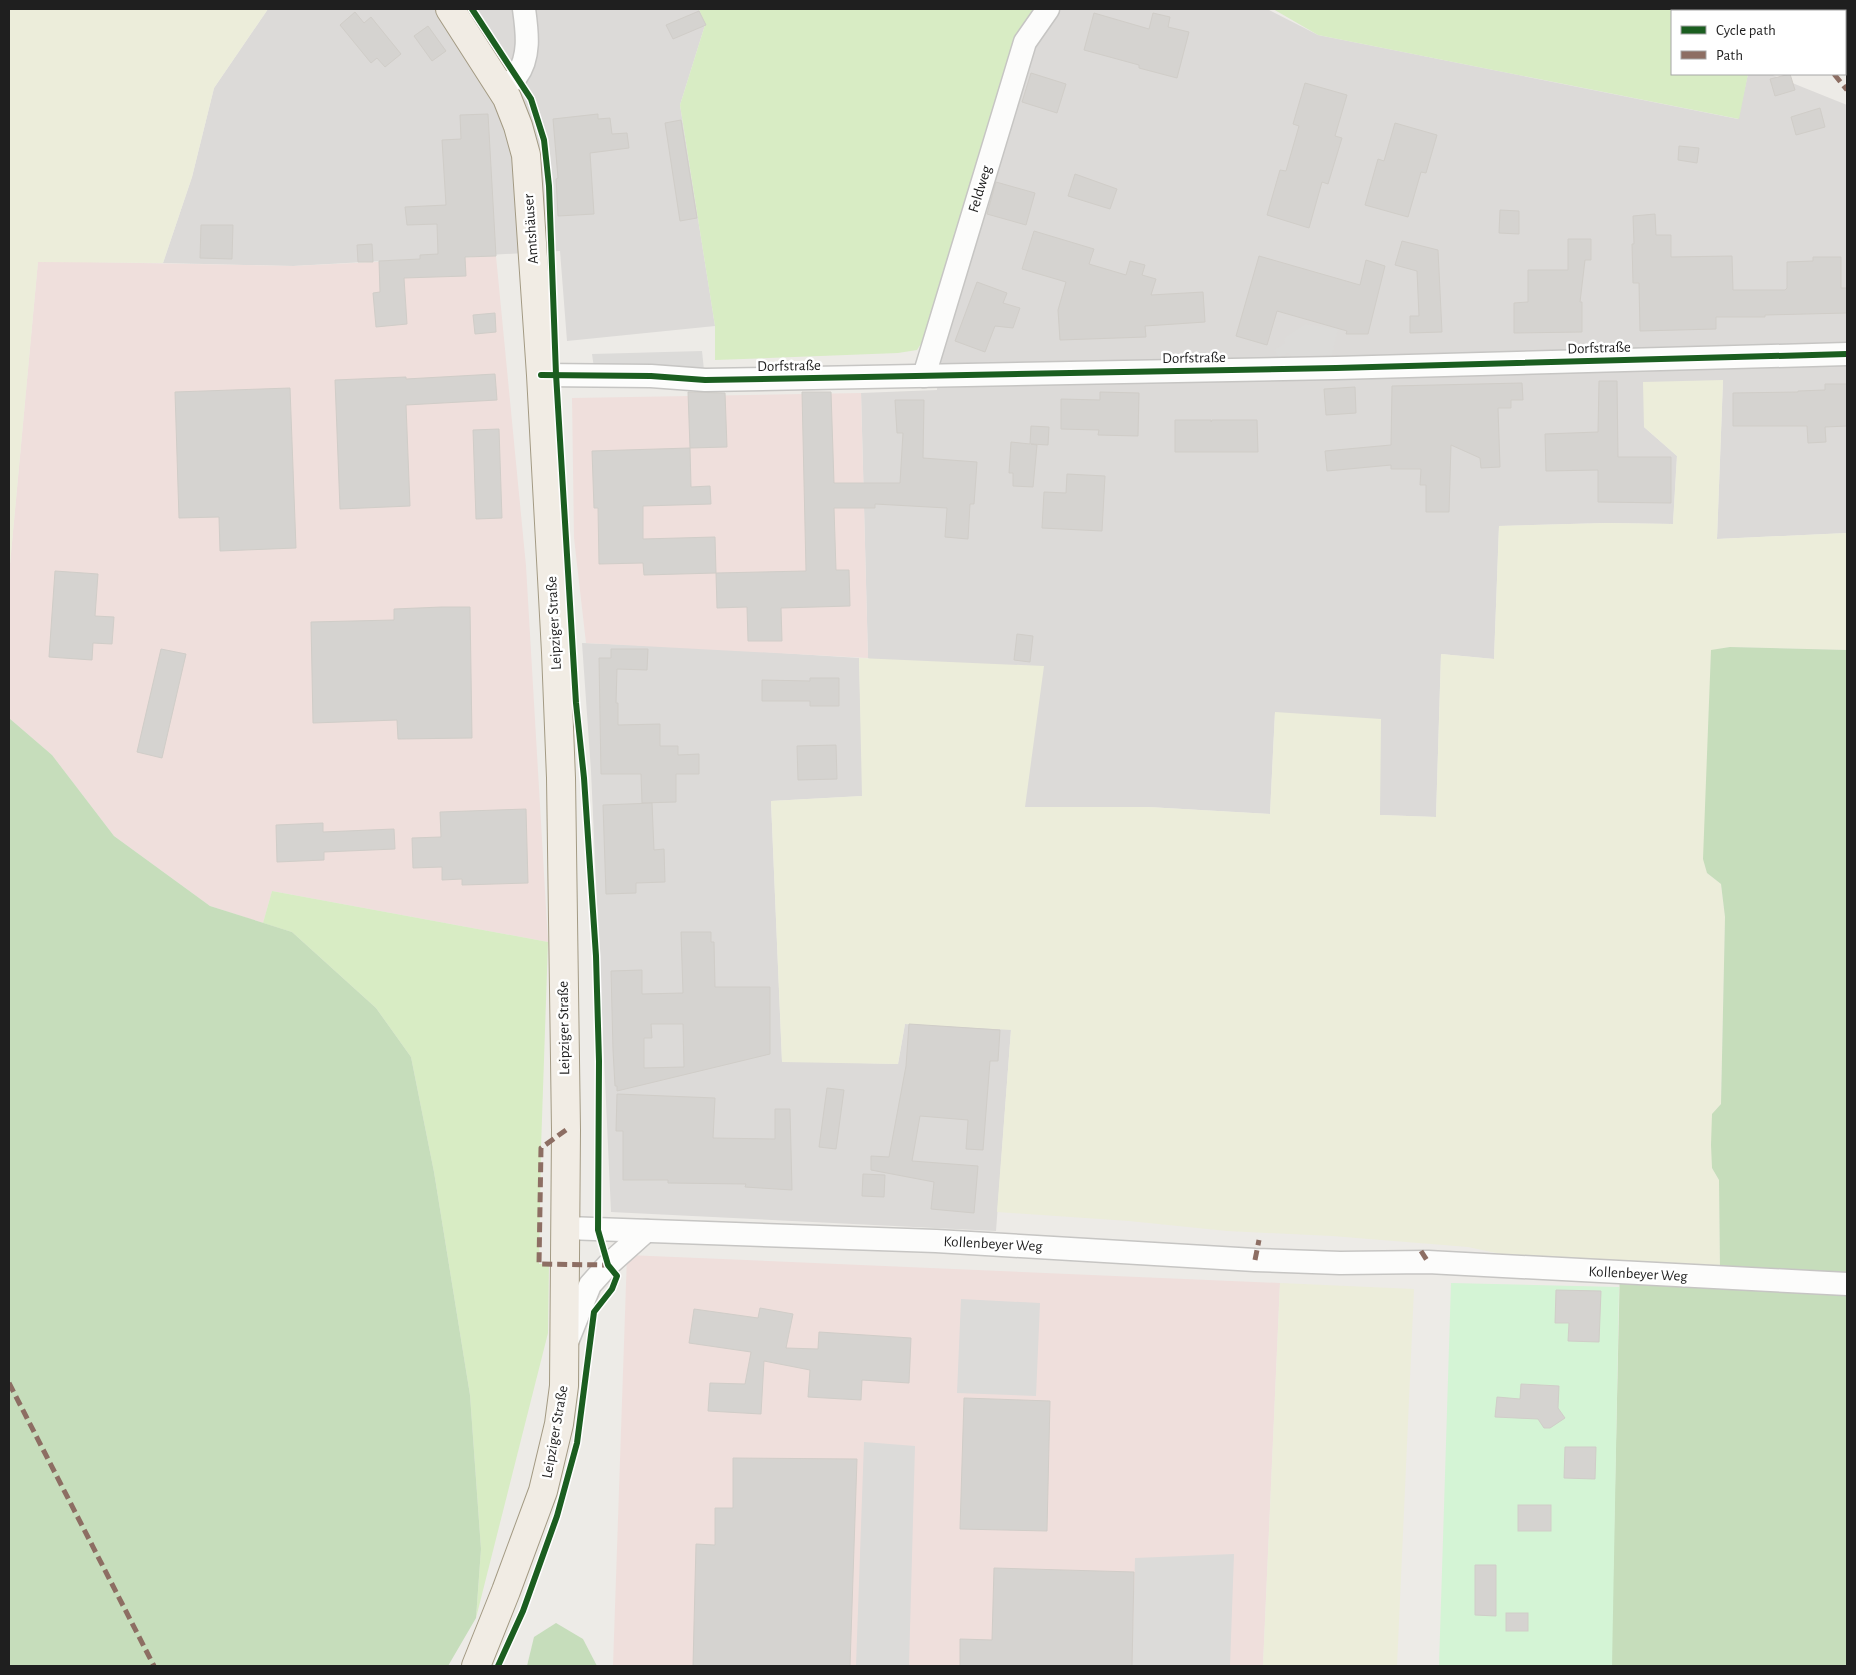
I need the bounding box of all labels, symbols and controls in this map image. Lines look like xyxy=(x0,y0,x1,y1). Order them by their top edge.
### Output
legend xyxy=(1671,10,1846,75)
text: Cycle path xyxy=(1716,23,1776,38)
text: Path xyxy=(1716,48,1743,63)
street label: Feldweg xyxy=(966,163,994,214)
street label: Amtshäuser xyxy=(521,193,541,265)
street label: Dorfstraße xyxy=(1567,339,1631,357)
street label: Dorfstraße xyxy=(1162,350,1226,366)
street label: Dorfstraße xyxy=(757,358,821,374)
street label: Leipziger Straße xyxy=(544,576,564,670)
street label: Leipziger Straße xyxy=(556,981,572,1075)
street label: Kollenbeyer Weg xyxy=(943,1234,1044,1254)
street label: Kollenbeyer Weg xyxy=(1588,1264,1689,1284)
street label: Leipziger Straße xyxy=(539,1384,571,1480)

